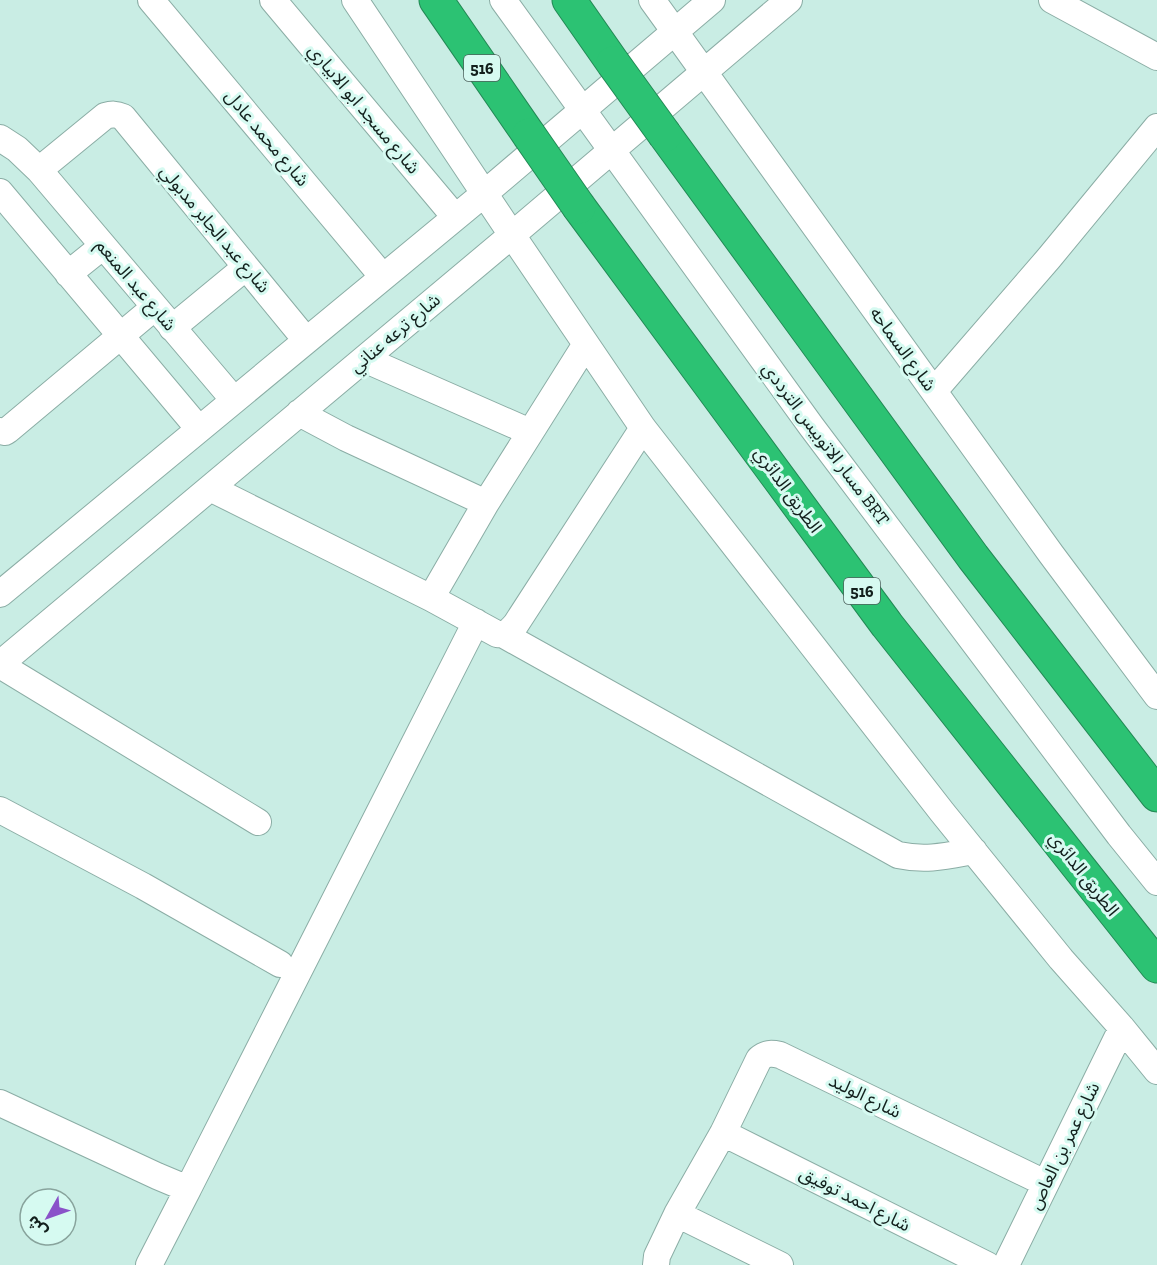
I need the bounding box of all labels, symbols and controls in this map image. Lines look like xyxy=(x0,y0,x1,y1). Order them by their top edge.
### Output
street label: شارع مسجد ابو الابياري xyxy=(301,40,425,180)
road number: 516 xyxy=(464,55,500,81)
street label: شارع محمد عادل xyxy=(218,85,314,193)
street label: شارع عبد الجابر مدبولي xyxy=(153,161,275,299)
street label: شارع عبد المنعم xyxy=(89,235,181,337)
street label: شارع ترعه عناني xyxy=(345,289,447,380)
street label: شارع السماحه xyxy=(863,303,941,397)
street label: مسار الاتوبيس الترددي BRT xyxy=(756,358,894,531)
street label: الطريق الدائري xyxy=(748,443,827,539)
road number: 516 xyxy=(844,578,880,604)
street label: الطريق الدائري xyxy=(1043,828,1124,922)
street label: شارع الوليد xyxy=(824,1069,905,1126)
street label: شارع عمر بن العاص xyxy=(1024,1079,1107,1215)
street label: شارع احمد توفيق xyxy=(795,1162,914,1239)
north arrow xyxy=(18,1187,78,1247)
text: ش xyxy=(23,1212,51,1241)

